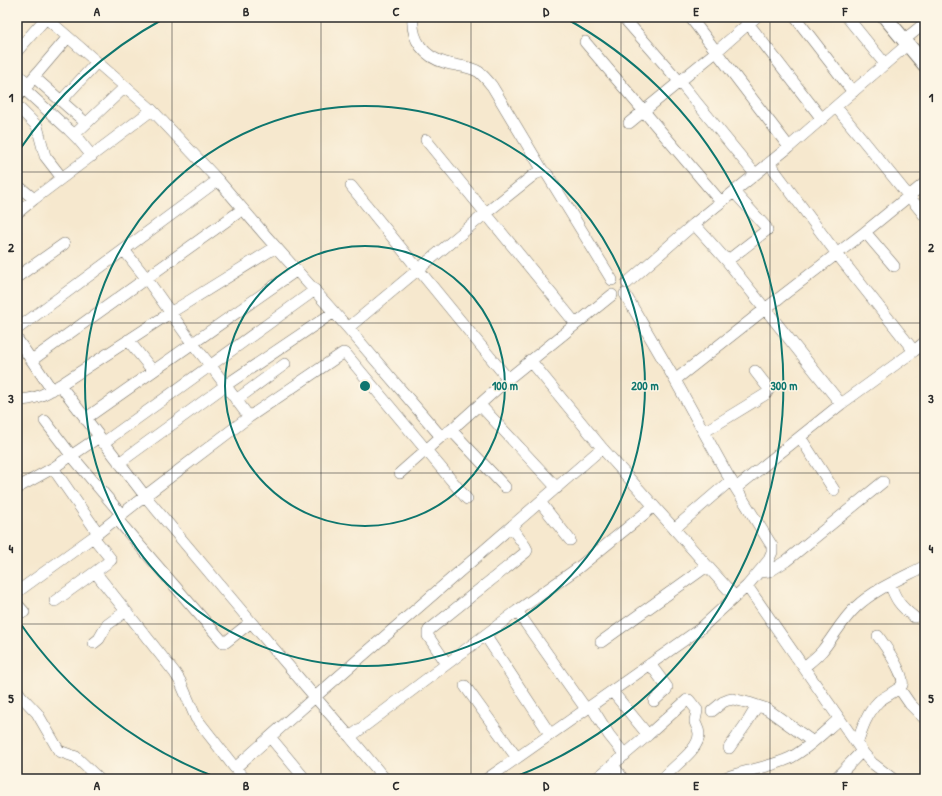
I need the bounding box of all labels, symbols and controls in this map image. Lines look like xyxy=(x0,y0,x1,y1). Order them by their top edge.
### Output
text: A xyxy=(94,2,101,20)
text: B xyxy=(243,2,250,20)
text: C xyxy=(392,2,400,20)
text: D xyxy=(543,2,550,20)
text: E xyxy=(693,2,699,20)
text: F xyxy=(842,2,849,20)
text: 1 xyxy=(9,88,14,106)
text: 1 xyxy=(929,88,934,106)
text: 2 xyxy=(8,238,15,256)
text: 2 xyxy=(928,238,935,256)
text: 100 m xyxy=(492,377,518,394)
text: 200 m xyxy=(631,377,659,394)
text: 300 m xyxy=(770,377,798,394)
centre of rings xyxy=(358,379,372,393)
text: 3 xyxy=(8,389,14,407)
text: 3 xyxy=(928,389,934,407)
text: 4 xyxy=(9,539,14,557)
text: 4 xyxy=(929,539,934,557)
text: 5 xyxy=(8,689,14,707)
text: 5 xyxy=(928,689,934,707)
text: A xyxy=(94,776,101,794)
text: B xyxy=(243,776,250,794)
text: C xyxy=(392,776,400,794)
text: D xyxy=(543,776,550,794)
text: E xyxy=(693,776,699,794)
text: F xyxy=(842,776,849,794)

